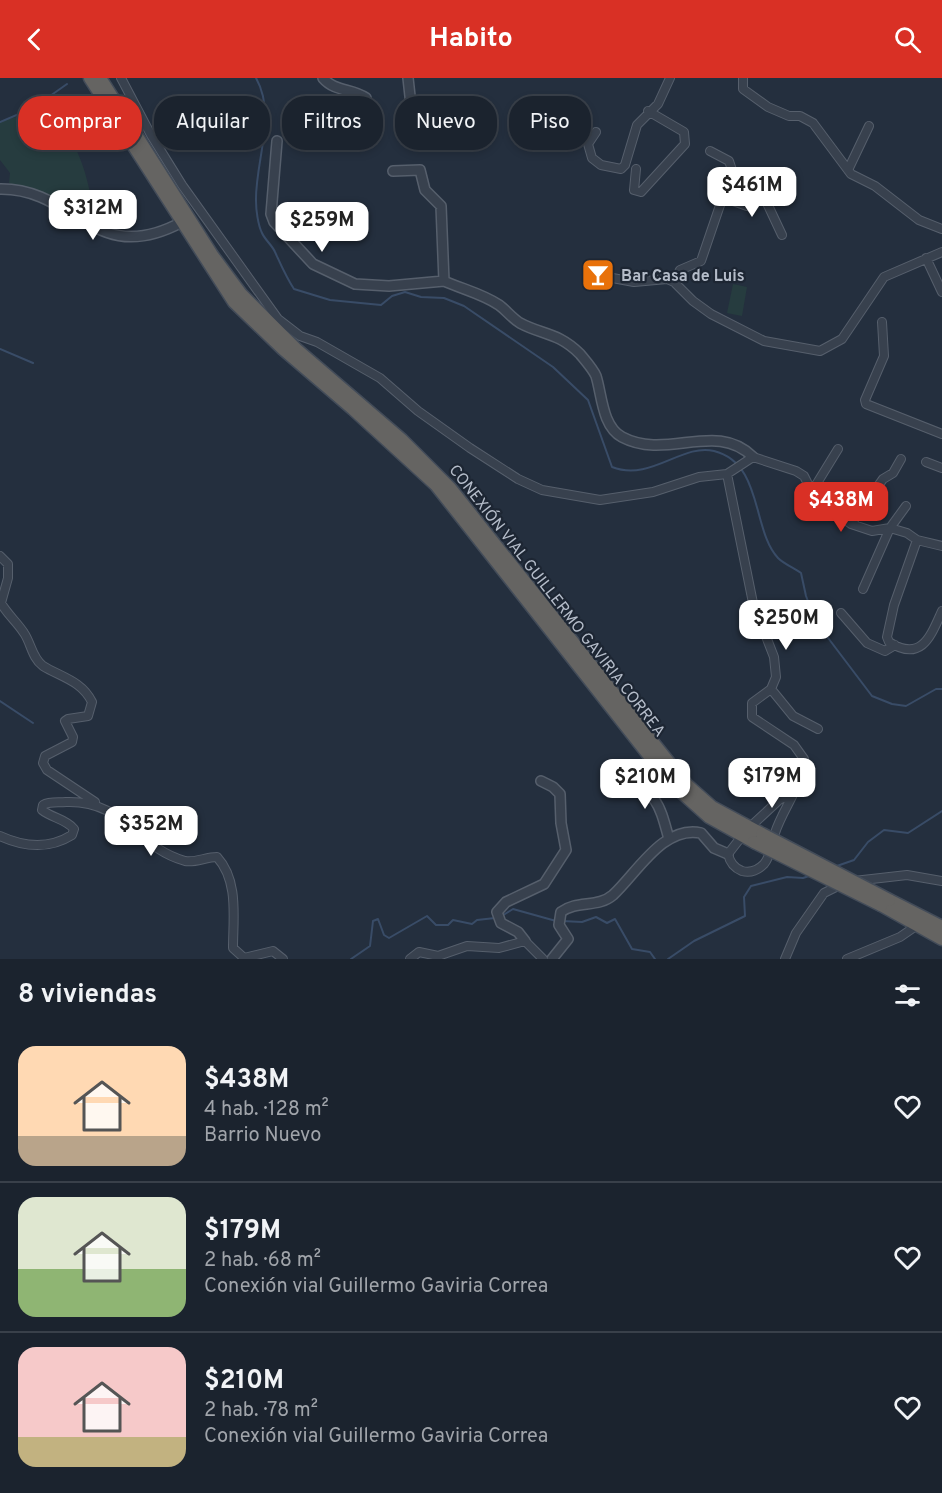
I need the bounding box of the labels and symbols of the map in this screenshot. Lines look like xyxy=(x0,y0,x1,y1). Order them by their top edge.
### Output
pin: $461M xyxy=(710,167,794,218)
pin: $312M xyxy=(51,190,135,241)
pin: $259M xyxy=(280,202,364,253)
bar icon: Bar Casa de Luis xyxy=(580,257,616,293)
place label: Bar Casa de Luis xyxy=(621,267,745,287)
street label: CONEXIÓN VIAL GUILLERMO GAVIRIA CORREA xyxy=(444,460,671,742)
pin: $438M xyxy=(799,482,883,533)
pin: $250M xyxy=(744,600,828,651)
pin: $179M xyxy=(730,758,814,809)
pin: $210M xyxy=(603,759,687,810)
pin: $352M xyxy=(109,806,193,857)

